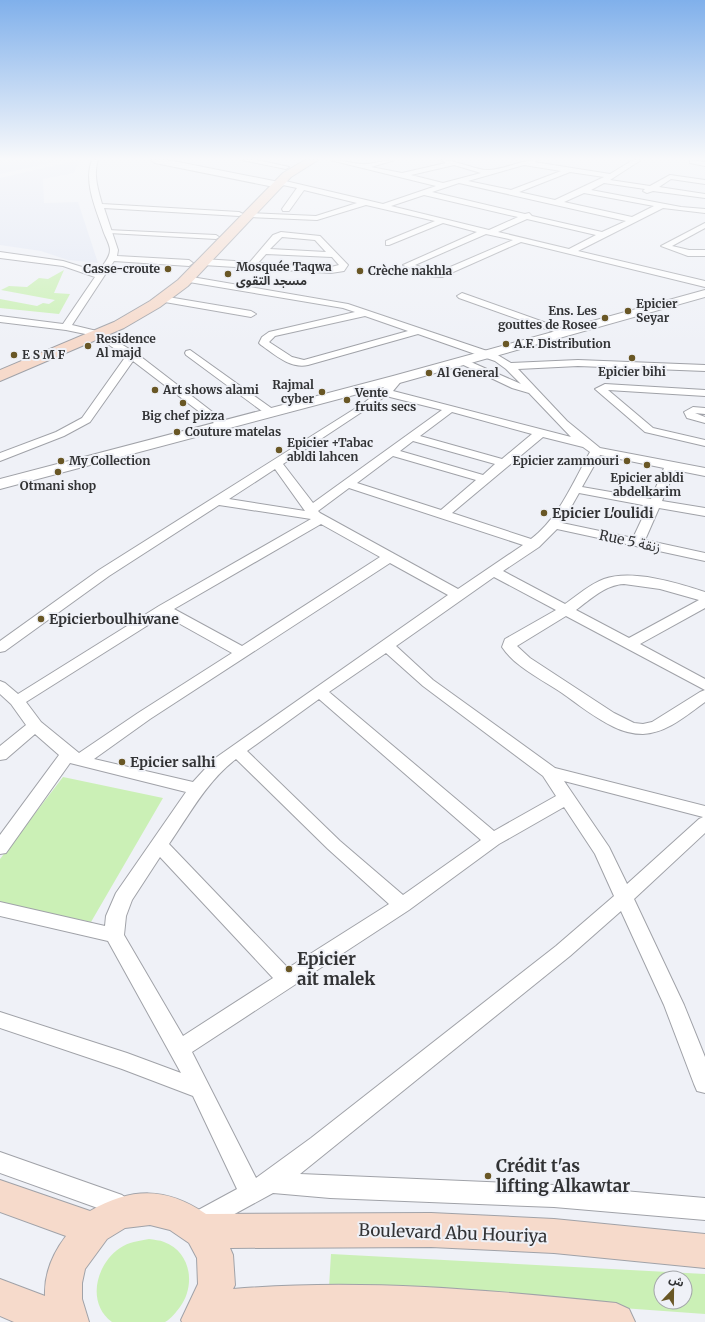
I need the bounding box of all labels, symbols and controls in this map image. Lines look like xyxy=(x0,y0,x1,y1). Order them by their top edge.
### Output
place label: Mosquée Taqwa مسجد التقوى xyxy=(236,259,332,288)
place label: Casse-croute xyxy=(83,261,161,276)
place label: Crèche nakhla xyxy=(368,263,453,278)
marker: Casse-croute xyxy=(163,264,173,274)
marker: Crèche nakhla xyxy=(355,266,365,276)
marker: Mosquée Taqwa مسجد التقوى xyxy=(223,269,233,279)
place label: Epicier Seyar xyxy=(636,296,678,325)
place label: Ens. Les gouttes de Rosee xyxy=(498,303,597,332)
marker: Epicier Seyar xyxy=(623,306,633,316)
marker: Ens. Les gouttes de Rosee xyxy=(600,313,610,323)
place label: Residence Al majd xyxy=(95,331,156,360)
place label: A.F. Distribution xyxy=(513,336,611,351)
marker: A.F. Distribution xyxy=(501,339,511,349)
marker: Residence Al majd xyxy=(83,341,93,351)
place label: E S M F xyxy=(22,347,66,362)
marker: E S M F xyxy=(9,350,19,360)
marker: Epicier bihi xyxy=(627,353,637,363)
place label: Epicier bihi xyxy=(598,364,666,379)
place label: Al General xyxy=(436,365,499,380)
marker: Al General xyxy=(424,368,434,378)
place label: Rajmal cyber xyxy=(272,377,314,406)
place label: Art shows alami xyxy=(162,382,259,397)
marker: Art shows alami xyxy=(150,385,160,395)
place label: Vente fruits secs xyxy=(354,385,416,414)
marker: Rajmal cyber xyxy=(317,387,327,397)
marker: Vente fruits secs xyxy=(342,395,352,405)
marker: Big chef pizza xyxy=(178,398,188,408)
place label: Big chef pizza xyxy=(142,408,225,423)
place label: Couture matelas xyxy=(185,424,281,439)
marker: Couture matelas xyxy=(172,427,182,437)
place label: Epicier +Tabac abldi lahcen xyxy=(287,435,373,464)
marker: Epicier +Tabac abldi lahcen xyxy=(274,445,284,455)
place label: My Collection xyxy=(69,453,150,468)
place label: Epicier zammouri xyxy=(513,453,619,468)
marker: My Collection xyxy=(56,456,66,466)
marker: Epicier zammouri xyxy=(622,456,632,466)
marker: Epicier abldi abdelkarim xyxy=(642,460,652,470)
marker: Otmani shop xyxy=(53,467,63,477)
place label: Epicier abldi abdelkarim xyxy=(610,470,684,499)
place label: Otmani shop xyxy=(20,478,97,493)
place label: Epicier L'oulidi xyxy=(552,504,654,522)
marker: Epicier L'oulidi xyxy=(539,508,549,518)
street label: Rue 5 زنقة xyxy=(598,526,662,556)
place label: Epicierboulhiwane xyxy=(49,610,179,628)
marker: Epicierboulhiwane xyxy=(36,614,46,624)
place label: Epicier salhi xyxy=(130,753,216,771)
marker: Epicier salhi xyxy=(117,757,127,767)
place label: Epicier ait malek xyxy=(297,948,375,990)
marker: Epicier ait malek xyxy=(284,964,294,974)
place label: Crédit t'as lifting Alkawtar xyxy=(496,1155,630,1197)
marker: Crédit t'as lifting Alkawtar xyxy=(483,1171,493,1181)
street label: Boulevard Abu Houriya xyxy=(358,1219,548,1247)
north arrow xyxy=(653,1270,693,1310)
text: ش xyxy=(667,1271,686,1290)

